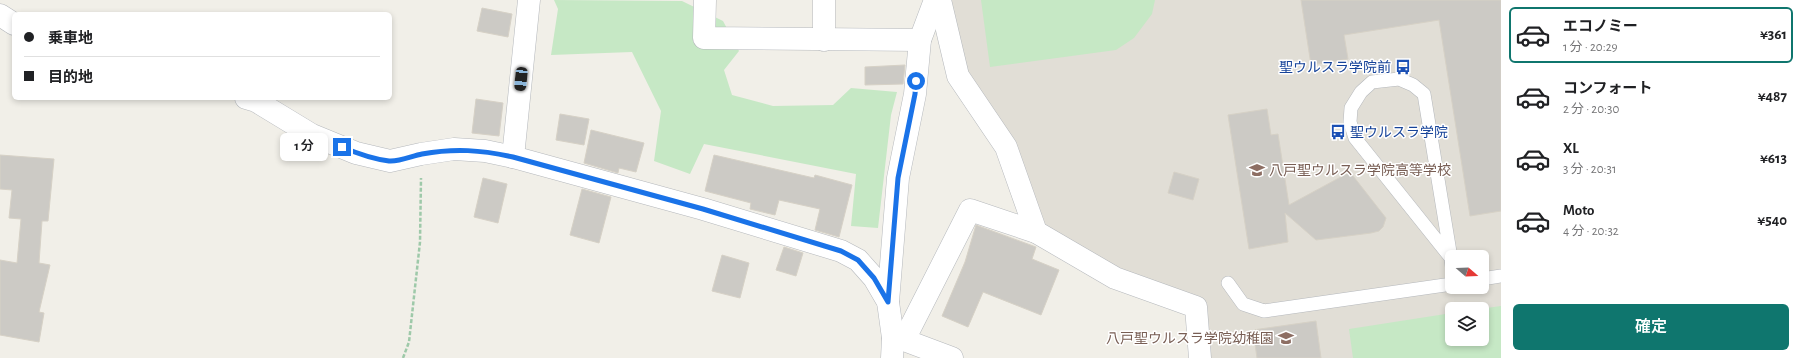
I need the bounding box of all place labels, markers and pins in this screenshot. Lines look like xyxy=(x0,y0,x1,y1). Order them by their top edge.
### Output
bus stop icon: 聖ウルスラ学院前 xyxy=(1394,58,1412,76)
place label: 聖ウルスラ学院前 xyxy=(1279,59,1391,75)
bus stop icon: 聖ウルスラ学院 xyxy=(1329,123,1347,141)
place label: 聖ウルスラ学院 xyxy=(1350,125,1448,140)
school or university icon: 八戸聖ウルスラ学院高等学校 xyxy=(1248,161,1266,179)
place label: 八戸聖ウルスラ学院高等学校 xyxy=(1269,162,1451,178)
school or university icon: 八戸聖ウルスラ学院幼稚園 xyxy=(1277,329,1295,347)
place label: 八戸聖ウルスラ学院幼稚園 xyxy=(1106,331,1274,346)

